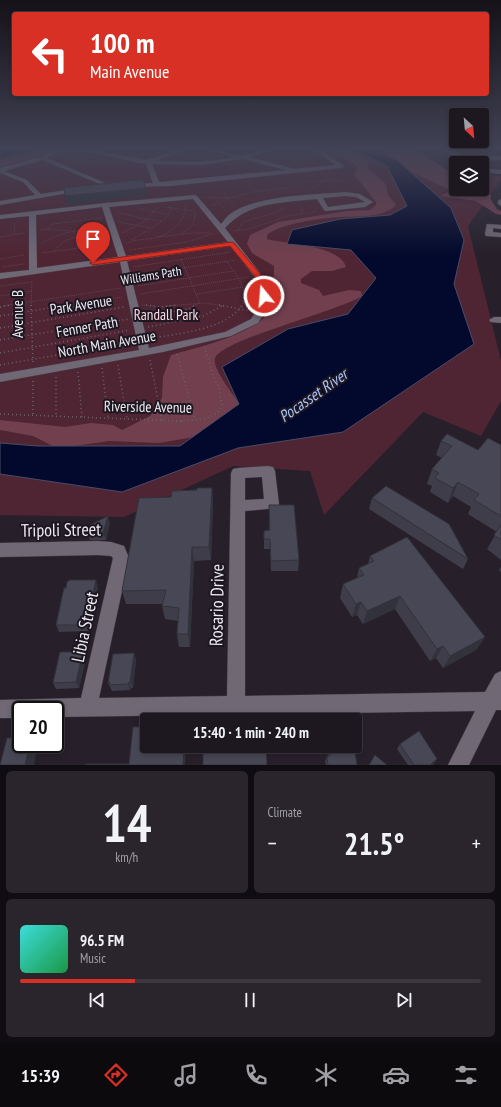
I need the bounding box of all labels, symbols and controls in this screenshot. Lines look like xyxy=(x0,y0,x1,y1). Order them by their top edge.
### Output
text: 100 m xyxy=(90,24,154,61)
icon: left xyxy=(24,28,76,80)
text: Main Avenue xyxy=(90,60,169,83)
north arrow xyxy=(449,108,489,148)
map controls xyxy=(449,108,489,196)
button: layers xyxy=(449,156,489,196)
pin xyxy=(76,222,110,263)
icon: arrive xyxy=(82,228,104,250)
street label: Williams Path xyxy=(119,262,183,289)
position arrow xyxy=(243,275,285,317)
street label: Avenue B xyxy=(8,290,27,338)
street label: Park Avenue xyxy=(49,290,113,319)
park label: Randall Park xyxy=(134,305,199,324)
street label: Fenner Path xyxy=(55,312,119,341)
street label: North Main Avenue xyxy=(57,326,157,361)
water label: Pocasset River xyxy=(275,363,353,426)
street label: Riverside Avenue xyxy=(104,396,192,417)
street label: Tripoli Street xyxy=(21,517,101,542)
street label: Rosario Drive xyxy=(204,564,229,646)
street label: Libia Street xyxy=(66,590,103,664)
speed limit sign: 20 xyxy=(12,701,64,753)
text: 15:40 · 1 min · 240 m xyxy=(193,723,309,742)
text: 14 xyxy=(102,789,152,856)
text: Climate xyxy=(268,804,302,821)
text: 21.5° xyxy=(344,824,404,863)
text: − xyxy=(268,829,277,857)
text: + xyxy=(472,829,481,857)
text: km/h xyxy=(115,849,138,866)
text: 96.5 FM xyxy=(80,931,124,950)
text: Music xyxy=(80,950,106,967)
icon: previous xyxy=(86,989,108,1011)
icon: pause xyxy=(239,989,261,1011)
icon: next xyxy=(393,989,415,1011)
icon: directions xyxy=(102,1061,130,1089)
icon: music xyxy=(172,1061,200,1089)
icon: phone xyxy=(242,1061,270,1089)
icon: climate xyxy=(312,1061,340,1089)
icon: car xyxy=(382,1061,410,1089)
icon: filters xyxy=(452,1061,480,1089)
text: 15:39 xyxy=(21,1064,60,1087)

